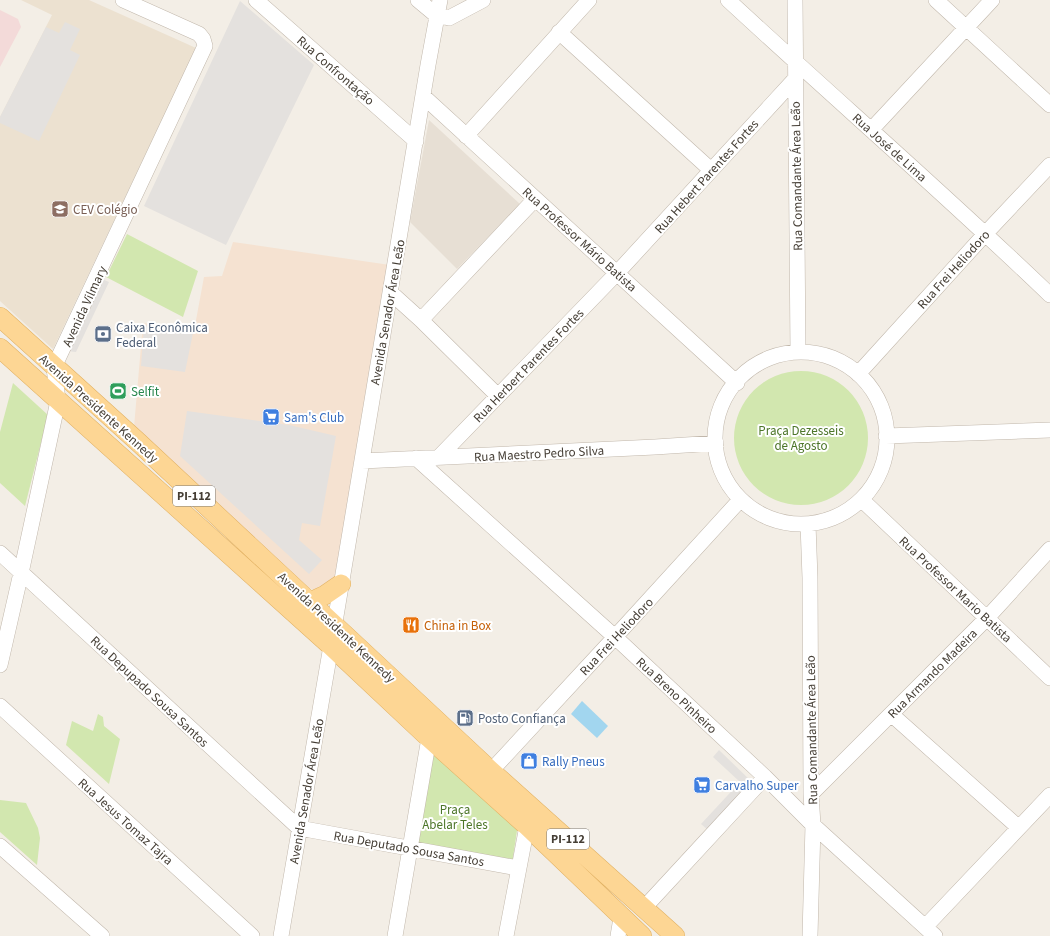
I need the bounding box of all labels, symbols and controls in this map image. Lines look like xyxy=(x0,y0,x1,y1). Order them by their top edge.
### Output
street label: Rua Confrontação xyxy=(293,32,378,110)
street label: Rua Comandante Área Leão xyxy=(787,101,807,251)
street label: Rua José de Lima xyxy=(848,109,930,186)
street label: Rua Hebert Parentes Fortes xyxy=(651,115,763,238)
street label: Rua Professor Mário Batista xyxy=(518,183,640,296)
school or university icon: CEV Colégio xyxy=(50,199,70,219)
place label: CEV Colégio xyxy=(73,201,137,219)
street label: Rua Frei Heliodoro xyxy=(913,226,994,313)
street label: Avenida Senador Área Leão xyxy=(366,238,410,386)
street label: Avenida Vilmary xyxy=(58,263,112,350)
street label: Rua Herbert Parentes Fortes xyxy=(469,304,588,427)
place label: Caixa Econômica Federal xyxy=(116,319,208,352)
bank icon: Caixa Econômica Federal xyxy=(93,324,113,344)
street label: Avenida Presidente Kennedy xyxy=(35,350,162,467)
sports icon: Selfit xyxy=(108,381,128,401)
place label: Selfit xyxy=(131,383,160,401)
supermarket icon: Sam's Club xyxy=(261,407,281,427)
place label: Sam's Club xyxy=(284,409,344,427)
park label: Praça Dezesseis de Agosto xyxy=(758,422,844,455)
street label: Rua Maestro Pedro Silva xyxy=(474,442,605,466)
road number: PI-112 xyxy=(173,486,215,506)
street label: Rua Professor Mario Batista xyxy=(895,533,1016,647)
street label: Avenida Presidente Kennedy xyxy=(274,568,399,687)
street label: Rua Frei Heliodoro xyxy=(576,594,658,680)
restaurant icon: China in Box xyxy=(401,615,421,635)
place label: China in Box xyxy=(424,617,491,635)
street label: Rua Armando Madeira xyxy=(884,625,982,723)
street label: Rua Depupado Sousa Santos xyxy=(86,632,213,752)
street label: Rua Breno Pinheiro xyxy=(632,653,721,738)
street label: Rua Comandante Área Leão xyxy=(802,655,822,805)
fuel station icon: Posto Confiança xyxy=(455,708,475,728)
place label: Posto Confiança xyxy=(478,710,566,728)
street label: Avenida Senador Área Leão xyxy=(285,717,329,865)
shop icon: Rally Pneus xyxy=(519,751,539,771)
place label: Rally Pneus xyxy=(542,753,605,771)
street label: Rua Jesus Tomaz Tajra xyxy=(74,774,177,869)
supermarket icon: Carvalho Super xyxy=(692,775,712,795)
place label: Carvalho Super xyxy=(715,777,799,795)
park label: Praça Abelar Teles xyxy=(422,801,488,834)
street label: Rua Deputado Sousa Santos xyxy=(332,827,486,871)
road number: PI-112 xyxy=(547,829,589,849)

